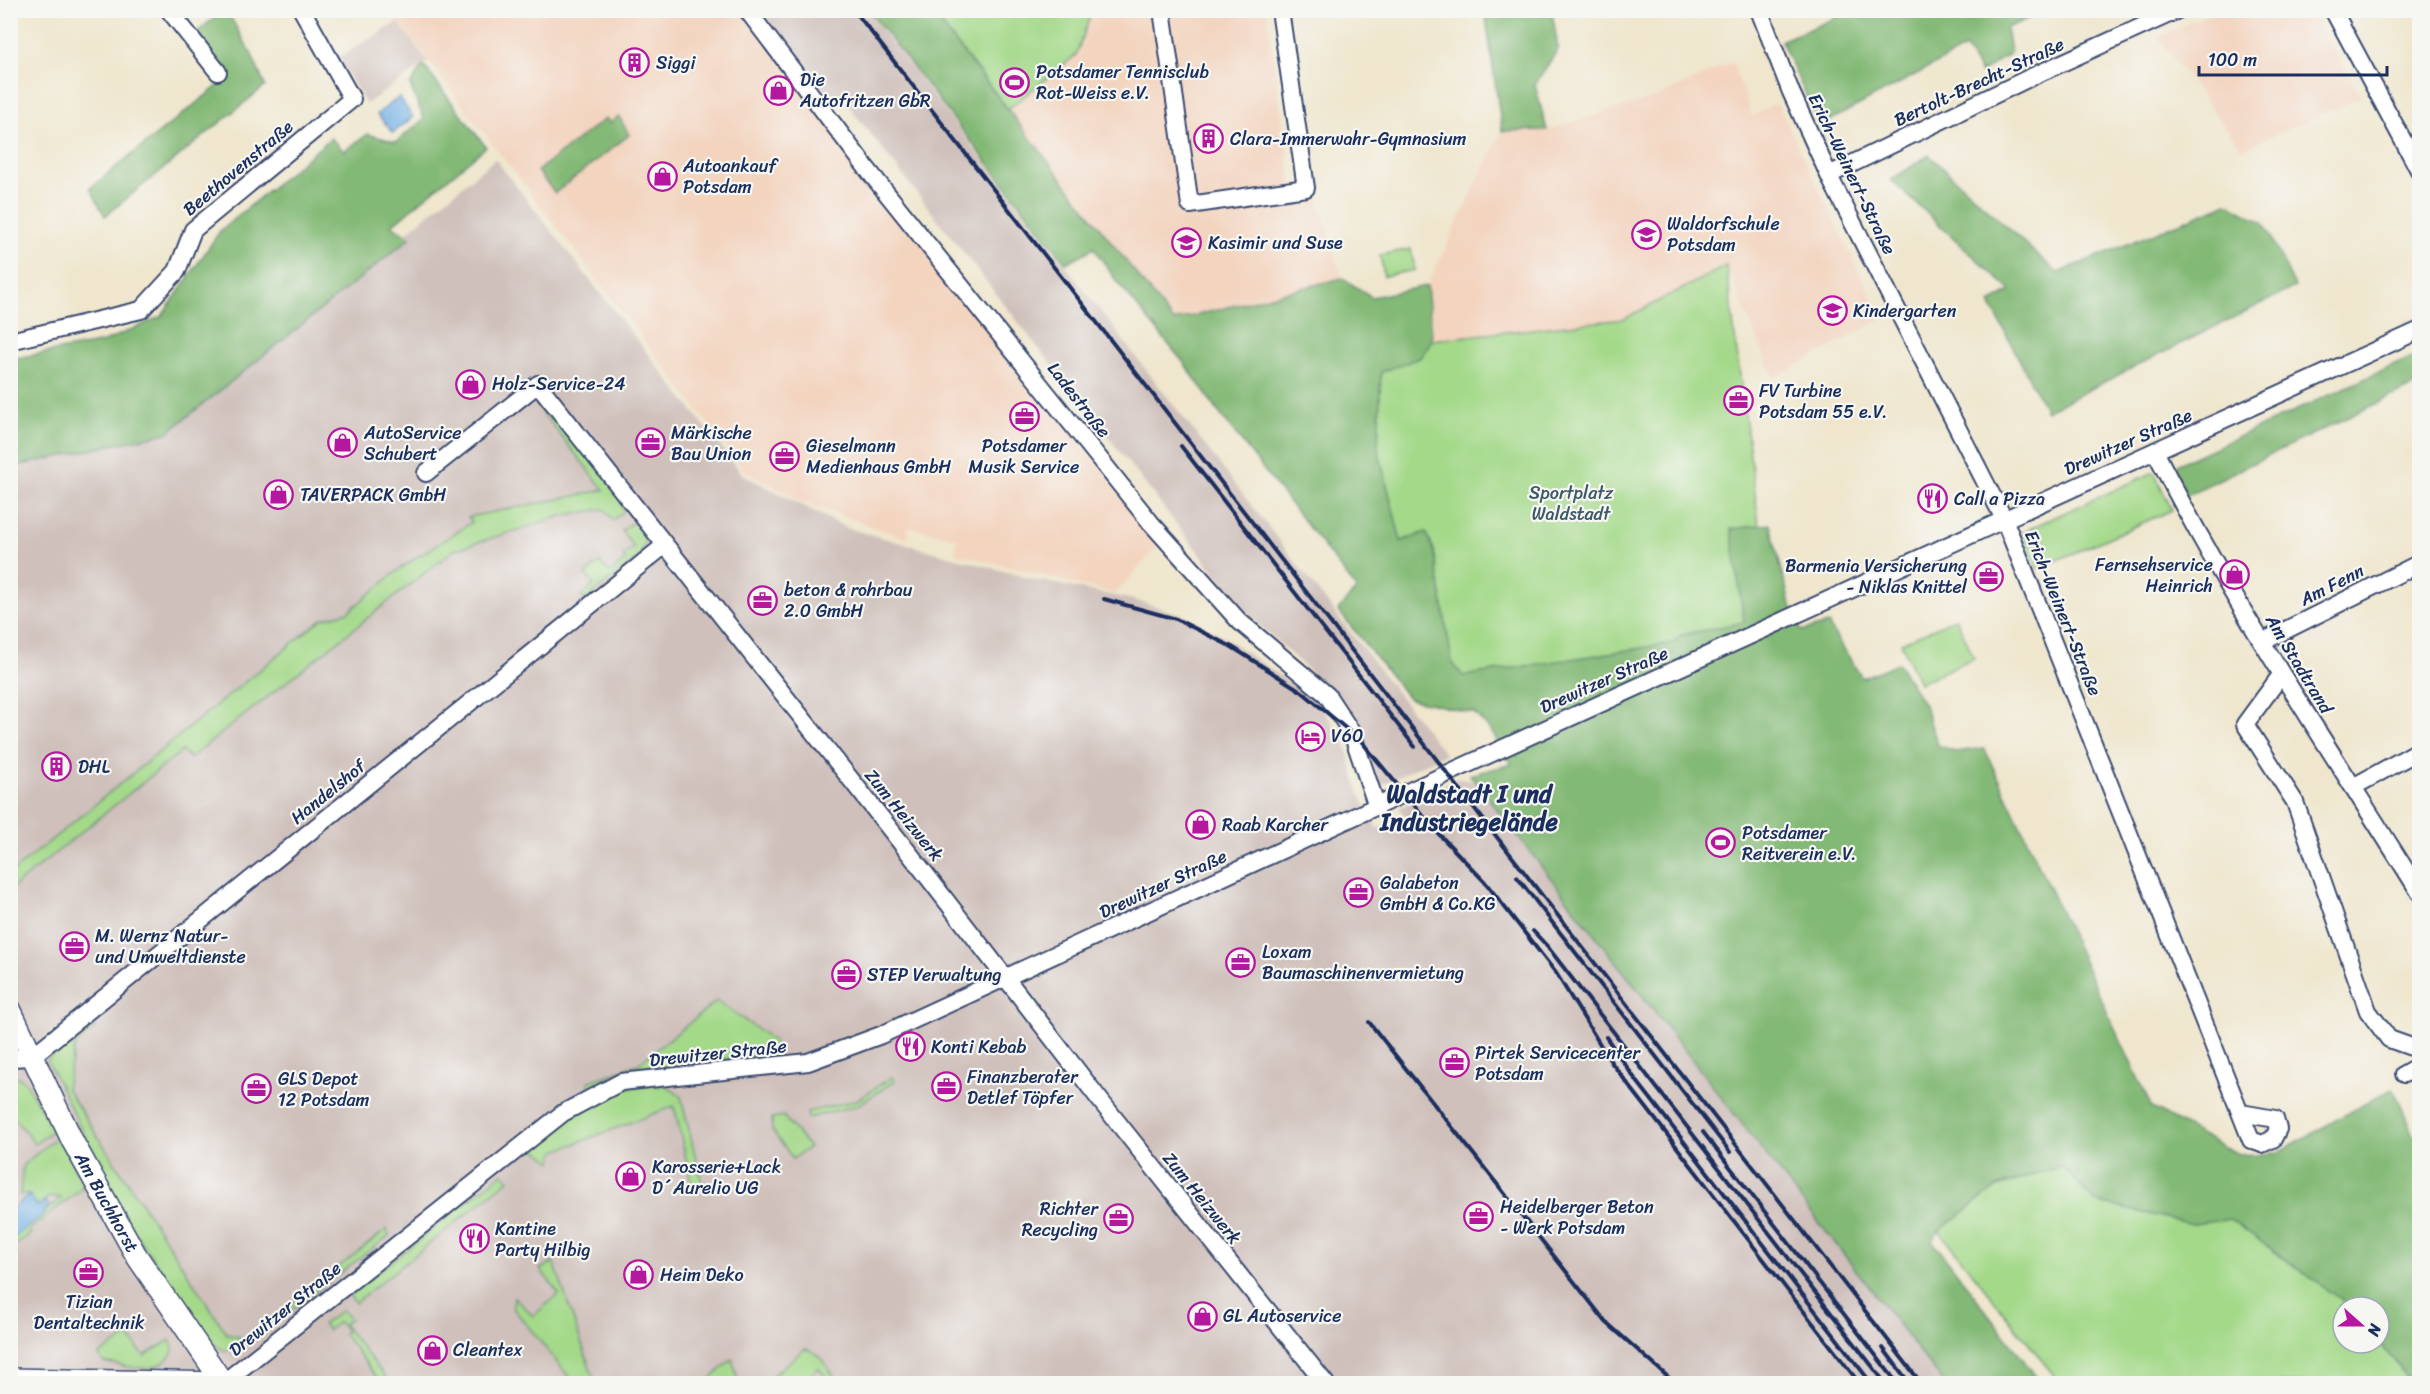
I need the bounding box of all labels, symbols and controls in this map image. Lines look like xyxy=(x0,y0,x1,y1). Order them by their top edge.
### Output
street label: Bertolt-Brecht-Straße xyxy=(1888,28,2070,136)
scale bar xyxy=(2199,39,2386,77)
text: 100 m xyxy=(2208,44,2257,76)
building icon: Siggi xyxy=(619,47,651,79)
place label: Siggi xyxy=(656,47,696,79)
place label: Potsdamer Tennisclub Rot-Weiss e.V. xyxy=(1036,56,1209,109)
place label: Die Autofritzen GbR xyxy=(799,64,931,117)
sports icon: Potsdamer Tennisclub Rot-Weiss e.V. xyxy=(999,66,1031,98)
shop icon: Die Autofritzen GbR xyxy=(763,74,795,106)
street label: Erich-Weinert-Straße xyxy=(1799,88,1905,260)
street label: Beethovenstraße xyxy=(175,112,301,224)
building icon: Clara-Immerwahr-Gymnasium xyxy=(1193,123,1225,155)
place label: Clara-Immerwahr-Gymnasium xyxy=(1230,123,1467,155)
place label: Autoankauf Potsdam xyxy=(682,150,779,203)
shop icon: Autoankauf Potsdam xyxy=(646,160,678,192)
place label: Waldorfschule Potsdam xyxy=(1667,208,1780,261)
school or university icon: Waldorfschule Potsdam xyxy=(1630,218,1662,250)
school or university icon: Kasimir und Suse xyxy=(1171,227,1203,259)
place label: Kasimir und Suse xyxy=(1208,227,1343,259)
school or university icon: Kindergarten xyxy=(1816,295,1848,327)
place label: Kindergarten xyxy=(1853,295,1957,327)
street label: Ladestraße xyxy=(1039,355,1119,445)
shop icon: Holz-Service-24 xyxy=(455,368,487,400)
place label: Holz-Service-24 xyxy=(492,368,625,400)
place label: FV Turbine Potsdam 55 e.V. xyxy=(1759,375,1887,428)
office icon: FV Turbine Potsdam 55 e.V. xyxy=(1722,385,1754,417)
street label: Drewitzer Straße xyxy=(2058,399,2198,485)
office icon: Potsdamer Musik Service xyxy=(1008,401,1040,433)
place label: AutoService Schubert xyxy=(363,417,461,470)
place label: Märkische Bau Union xyxy=(671,417,752,470)
shop icon: AutoService Schubert xyxy=(327,427,359,459)
office icon: Märkische Bau Union xyxy=(634,427,666,459)
place label: Gieselmann Medienhaus GmbH xyxy=(806,430,951,483)
place label: Potsdamer Musik Service xyxy=(969,430,1079,483)
office icon: Gieselmann Medienhaus GmbH xyxy=(769,440,801,472)
park label: Sportplatz Waldstadt xyxy=(1529,477,1613,530)
shop icon: TAVERPACK GmbH xyxy=(263,479,295,511)
place label: TAVERPACK GmbH xyxy=(300,479,446,511)
restaurant icon: Call a Pizza xyxy=(1917,483,1949,515)
place label: Call a Pizza xyxy=(1954,483,2045,515)
street label: Erich-Weinert-Straße xyxy=(2015,525,2111,701)
place label: Fernsehservice Heinrich xyxy=(2095,549,2213,602)
place label: Barmenia Versicherung - Niklas Knittel xyxy=(1785,550,1968,603)
street label: Am Fenn xyxy=(2293,555,2370,615)
shop icon: Fernsehservice Heinrich xyxy=(2218,559,2250,591)
office icon: Barmenia Versicherung - Niklas Knittel xyxy=(1972,560,2004,592)
place label: beton & rohrbau 2.0 GmbH xyxy=(784,574,913,627)
office icon: beton & rohrbau 2.0 GmbH xyxy=(747,584,779,616)
street label: Am Stadtrand xyxy=(2256,607,2342,721)
street label: Drewitzer Straße xyxy=(1534,637,1674,723)
hotel icon: V60 xyxy=(1294,720,1326,752)
place label: V60 xyxy=(1331,720,1363,752)
street label: Handelshof xyxy=(283,750,375,833)
building icon: DHL xyxy=(41,751,73,783)
place label: DHL xyxy=(78,751,111,783)
street label: Zum Heizwerk xyxy=(856,761,952,869)
district label: Waldstadt I und Industriegelände xyxy=(1378,773,1558,843)
shop icon: Raab Karcher xyxy=(1185,809,1217,841)
place label: Raab Karcher xyxy=(1222,809,1330,841)
place label: Potsdamer Reitverein e.V. xyxy=(1742,817,1856,870)
sports icon: Potsdamer Reitverein e.V. xyxy=(1705,827,1737,859)
street label: Drewitzer Straße xyxy=(1094,840,1232,928)
place label: Galabeton GmbH & Co.KG xyxy=(1380,867,1496,920)
office icon: Galabeton GmbH & Co.KG xyxy=(1343,877,1375,909)
place label: M. Wernz Natur- und Umweltdienste xyxy=(95,920,246,973)
office icon: M. Wernz Natur- und Umweltdienste xyxy=(58,930,90,962)
place label: Loxam Baumaschinenvermietung xyxy=(1262,936,1464,989)
office icon: Loxam Baumaschinenvermietung xyxy=(1225,946,1257,978)
office icon: STEP Verwaltung xyxy=(830,959,862,991)
place label: STEP Verwaltung xyxy=(867,959,1002,991)
street label: Drewitzer Straße xyxy=(648,1030,788,1076)
restaurant icon: Konti Kebab xyxy=(894,1031,926,1063)
place label: Konti Kebab xyxy=(931,1031,1027,1063)
place label: Pirtek Servicecenter Potsdam xyxy=(1475,1037,1641,1090)
office icon: Pirtek Servicecenter Potsdam xyxy=(1438,1047,1470,1079)
place label: Finanzberater Detlef Töpfer xyxy=(967,1061,1079,1114)
place label: GLS Depot 12 Potsdam xyxy=(278,1063,370,1116)
office icon: Finanzberater Detlef Töpfer xyxy=(930,1071,962,1103)
office icon: GLS Depot 12 Potsdam xyxy=(241,1073,273,1105)
street label: Zum Heizwerk xyxy=(1154,1144,1250,1252)
street label: Am Buchhorst xyxy=(65,1145,148,1259)
place label: Karosserie+Lack D´Aurelio UG xyxy=(652,1151,781,1204)
shop icon: Karosserie+Lack D´Aurelio UG xyxy=(615,1161,647,1193)
place label: Heidelberger Beton - Werk Potsdam xyxy=(1500,1191,1654,1244)
place label: Richter Recycling xyxy=(1022,1193,1100,1246)
office icon: Heidelberger Beton - Werk Potsdam xyxy=(1463,1201,1495,1233)
office icon: Richter Recycling xyxy=(1103,1203,1135,1235)
place label: Kantine Party Hilbig xyxy=(495,1213,591,1266)
restaurant icon: Kantine Party Hilbig xyxy=(458,1223,490,1255)
street label: Drewitzer Straße xyxy=(221,1253,349,1365)
office icon: Tizian Dentaltechnik xyxy=(73,1257,105,1289)
shop icon: Heim Deko xyxy=(623,1259,655,1291)
place label: Heim Deko xyxy=(660,1259,744,1291)
place label: Tizian Dentaltechnik xyxy=(34,1286,145,1339)
north arrow xyxy=(2331,1295,2391,1355)
shop icon: GL Autoservice xyxy=(1186,1300,1218,1332)
place label: GL Autoservice xyxy=(1223,1300,1342,1332)
text: N xyxy=(2359,1319,2390,1341)
shop icon: Cleantex xyxy=(416,1334,448,1366)
place label: Cleantex xyxy=(453,1334,523,1366)

